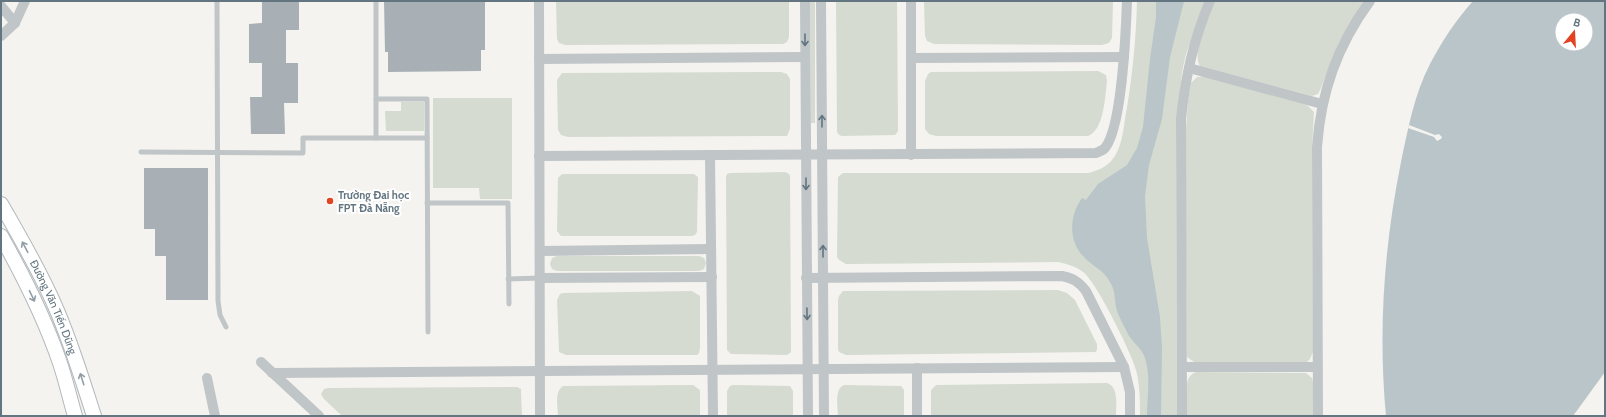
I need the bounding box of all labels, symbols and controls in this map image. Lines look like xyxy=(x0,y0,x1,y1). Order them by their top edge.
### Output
north arrow xyxy=(1554,12,1594,52)
text: B xyxy=(1572,15,1583,30)
one-way arrow xyxy=(801,33,809,46)
one-way arrow xyxy=(818,115,826,128)
one-way arrow xyxy=(802,177,810,190)
place label: Trường Đại học FPT Đà Nẵng xyxy=(338,188,409,215)
marker: Trường Đại học FPT Đà Nẵng xyxy=(325,196,335,206)
one-way arrow xyxy=(21,241,29,253)
one-way arrow xyxy=(819,245,827,258)
street label: Đường Văn Tiến Dũng xyxy=(27,257,80,357)
one-way arrow xyxy=(29,289,36,301)
one-way arrow xyxy=(803,307,811,320)
one-way arrow xyxy=(78,372,85,385)

